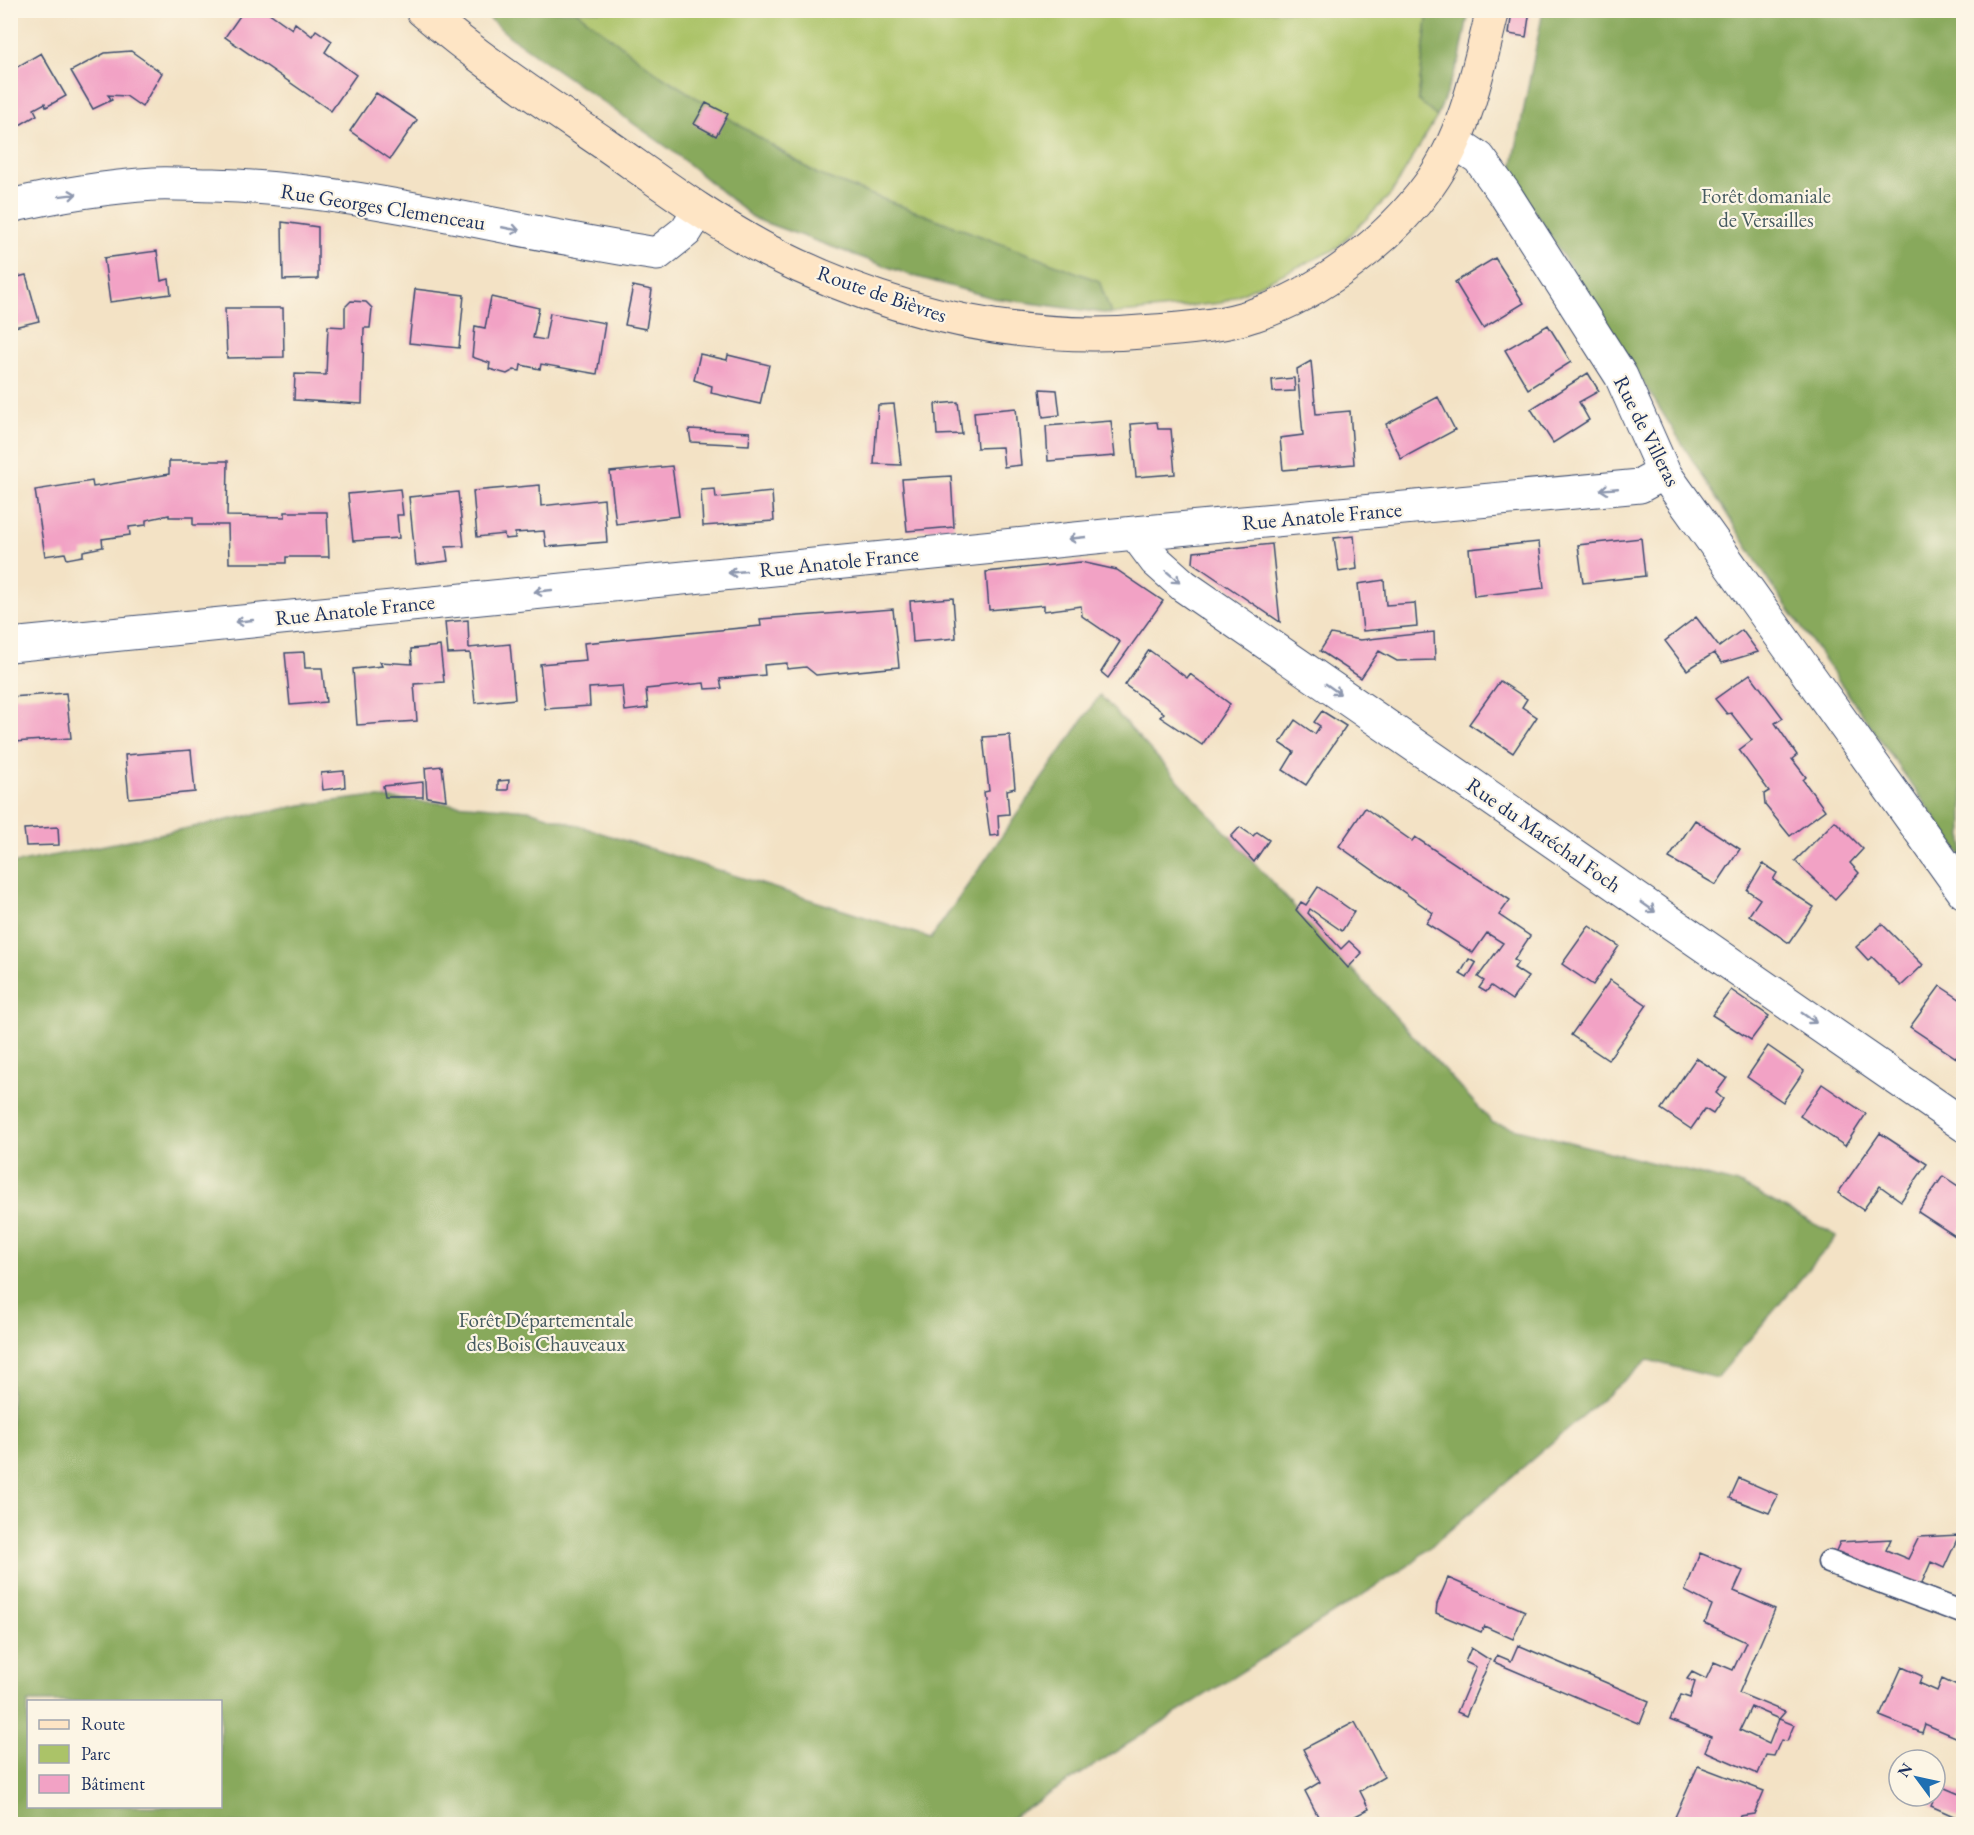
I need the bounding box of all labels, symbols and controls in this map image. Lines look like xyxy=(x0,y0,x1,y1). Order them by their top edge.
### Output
street label: Rue Georges Clemenceau xyxy=(279,177,487,236)
park label: Forêt domaniale de Versailles xyxy=(1701,182,1831,233)
one-way arrow xyxy=(57,189,77,200)
one-way arrow xyxy=(500,224,520,235)
street label: Route de Bièvres xyxy=(814,259,951,328)
street label: Rue de Villeras xyxy=(1608,371,1687,491)
one-way arrow xyxy=(1599,484,1619,495)
street label: Rue Anatole France xyxy=(1241,495,1403,536)
one-way arrow xyxy=(1068,533,1088,544)
street label: Rue Anatole France xyxy=(758,540,920,583)
one-way arrow xyxy=(727,567,747,578)
one-way arrow xyxy=(1165,570,1181,583)
one-way arrow xyxy=(533,586,553,597)
street label: Rue Anatole France xyxy=(274,588,436,631)
one-way arrow xyxy=(235,616,255,627)
one-way arrow xyxy=(1324,683,1340,695)
street label: Rue du Maréchal Foch xyxy=(1462,771,1627,898)
one-way arrow xyxy=(1640,901,1656,913)
one-way arrow xyxy=(1800,1012,1817,1024)
park label: Forêt Départementale des Bois Chauveaux xyxy=(458,1306,634,1357)
legend xyxy=(27,1700,222,1808)
text: Route xyxy=(81,1712,125,1735)
text: Parc xyxy=(81,1742,111,1765)
north arrow xyxy=(1887,1748,1947,1808)
text: N xyxy=(1893,1759,1917,1781)
text: Bâtiment xyxy=(81,1772,145,1795)

